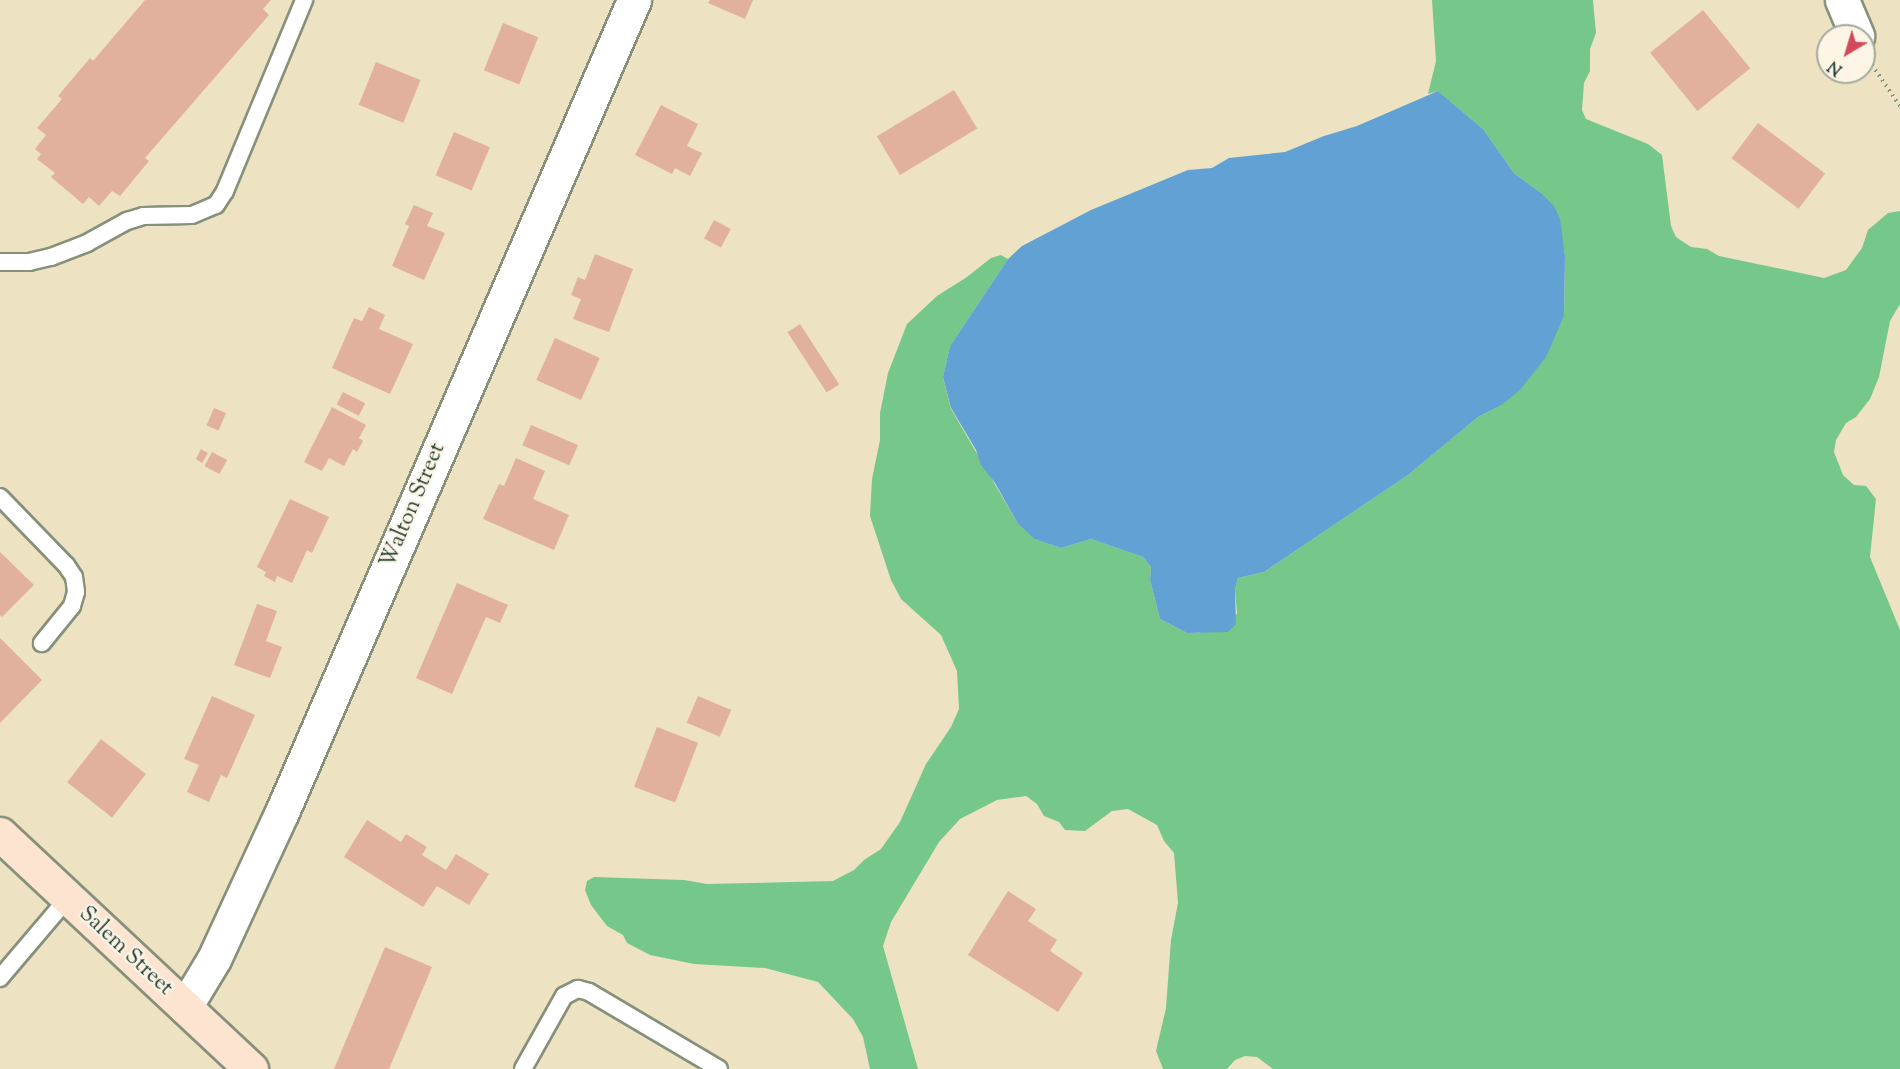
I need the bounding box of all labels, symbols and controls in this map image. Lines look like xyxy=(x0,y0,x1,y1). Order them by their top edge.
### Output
north arrow xyxy=(1816,24,1876,84)
text: N xyxy=(1824,54,1848,80)
street label: Walton Street xyxy=(376,440,452,572)
street label: Salem Street xyxy=(72,902,178,1002)

